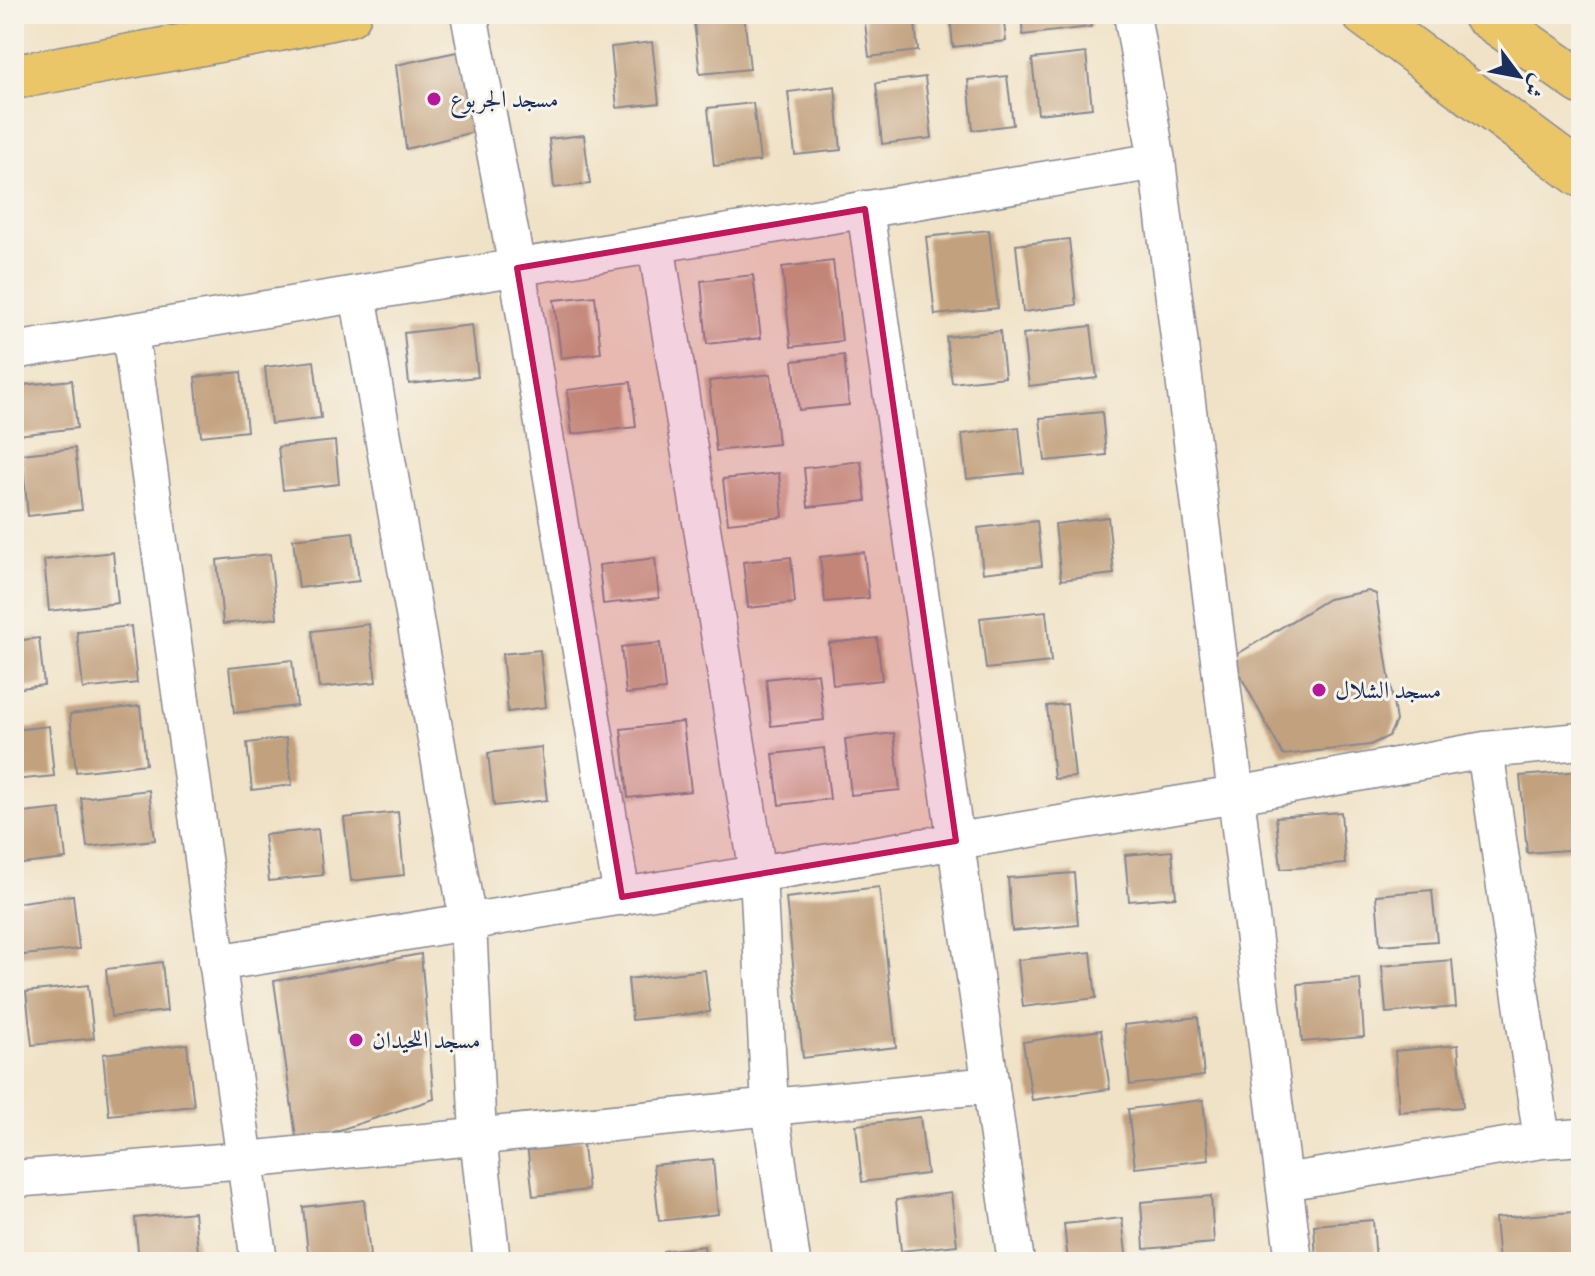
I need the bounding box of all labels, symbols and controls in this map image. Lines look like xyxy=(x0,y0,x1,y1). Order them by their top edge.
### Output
north arrow xyxy=(1479,36,1559,116)
text: ش xyxy=(1517,69,1553,103)
place label: مسجد الجربوع xyxy=(450,84,559,119)
marker: مسجد الجربوع xyxy=(425,90,443,108)
place label: مسجد الشلال xyxy=(1335,675,1441,706)
marker: مسجد الشلال xyxy=(1310,681,1328,699)
place label: مسجد اللحيدان xyxy=(372,1025,481,1056)
marker: مسجد اللحيدان xyxy=(347,1031,365,1049)

